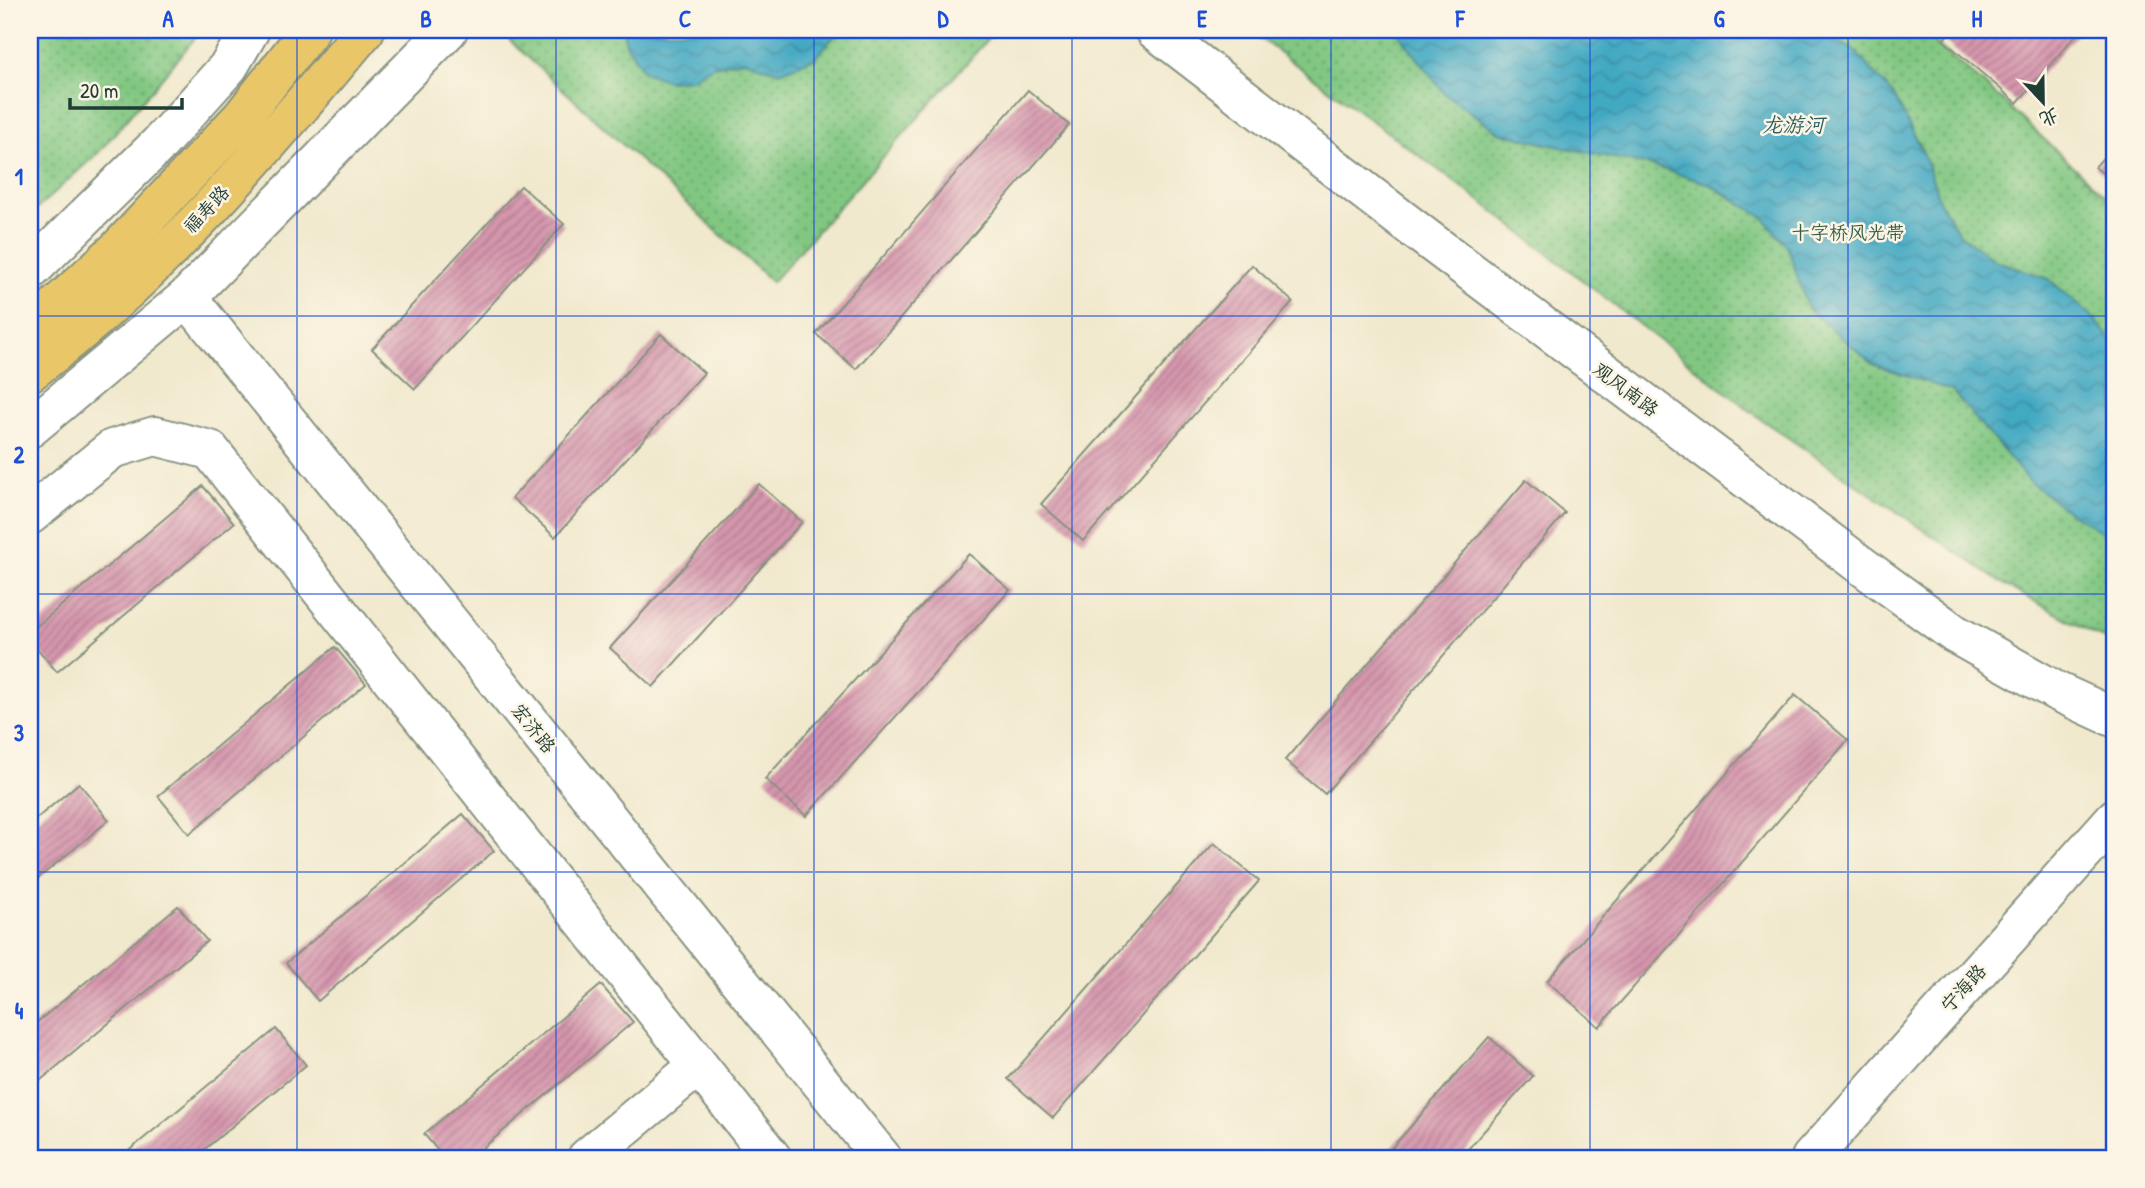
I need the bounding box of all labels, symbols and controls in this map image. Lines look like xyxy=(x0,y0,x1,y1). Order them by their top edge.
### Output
text: A xyxy=(162,3,174,34)
text: B xyxy=(420,3,432,34)
text: C xyxy=(679,3,691,34)
text: D xyxy=(938,3,950,34)
text: E xyxy=(1197,3,1208,34)
text: F xyxy=(1455,3,1466,34)
text: G xyxy=(1713,3,1725,34)
text: H xyxy=(1972,3,1983,34)
scale bar xyxy=(70,66,182,110)
north arrow xyxy=(2008,66,2078,136)
text: 20 m xyxy=(80,76,118,105)
text: 北 xyxy=(2036,102,2063,133)
water label: 龙游河 xyxy=(1762,110,1827,139)
text: 1 xyxy=(15,161,23,192)
street label: 福寿路 xyxy=(177,179,235,239)
park label: 十字桥风光带 xyxy=(1791,219,1905,245)
street label: 观风南路 xyxy=(1588,356,1664,422)
text: 2 xyxy=(14,439,25,470)
street label: 宏济路 xyxy=(506,698,562,758)
text: 3 xyxy=(14,717,24,748)
street label: 宁海路 xyxy=(1934,958,1992,1018)
text: 4 xyxy=(15,995,24,1026)

